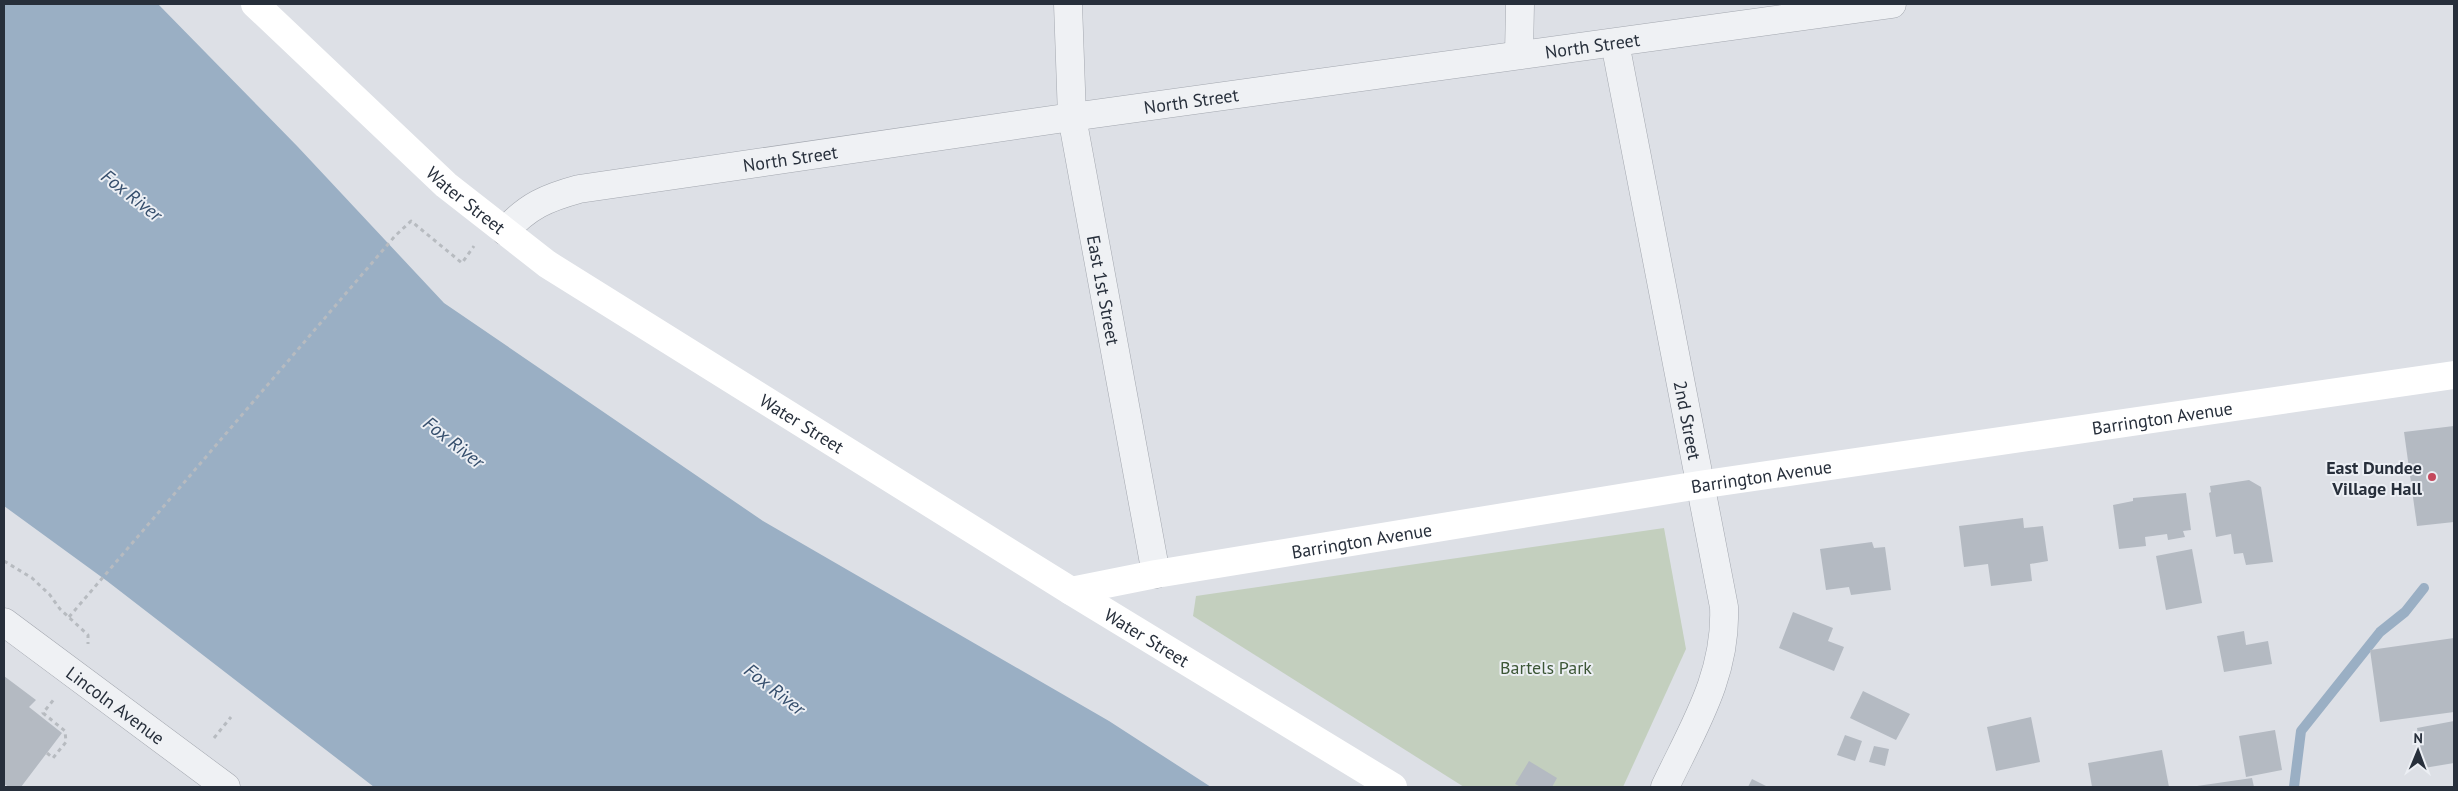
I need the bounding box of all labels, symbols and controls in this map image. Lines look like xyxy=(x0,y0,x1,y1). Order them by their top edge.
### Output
street label: North Street xyxy=(1544,27,1641,63)
street label: North Street xyxy=(1142,83,1240,118)
street label: North Street xyxy=(741,140,839,176)
street label: Water Street xyxy=(422,161,510,239)
water label: Fox River xyxy=(97,164,169,227)
street label: East 1st Street xyxy=(1082,233,1125,347)
street label: 2nd Street xyxy=(1669,378,1707,462)
street label: Water Street xyxy=(756,388,848,458)
street label: Barrington Avenue xyxy=(2090,396,2234,439)
water label: Fox River xyxy=(419,411,491,474)
street label: Barrington Avenue xyxy=(1689,454,1833,498)
place label: East Dundee Village Hall xyxy=(2326,456,2423,500)
marker: East Dundee Village Hall xyxy=(2426,471,2438,483)
street label: Barrington Avenue xyxy=(1290,517,1433,563)
street label: Water Street xyxy=(1100,603,1194,672)
park label: Bartels Park xyxy=(1500,656,1592,679)
water label: Fox River xyxy=(740,658,812,721)
street label: Lincoln Avenue xyxy=(62,661,169,749)
north arrow xyxy=(2393,726,2443,776)
text: N xyxy=(2413,729,2423,747)

